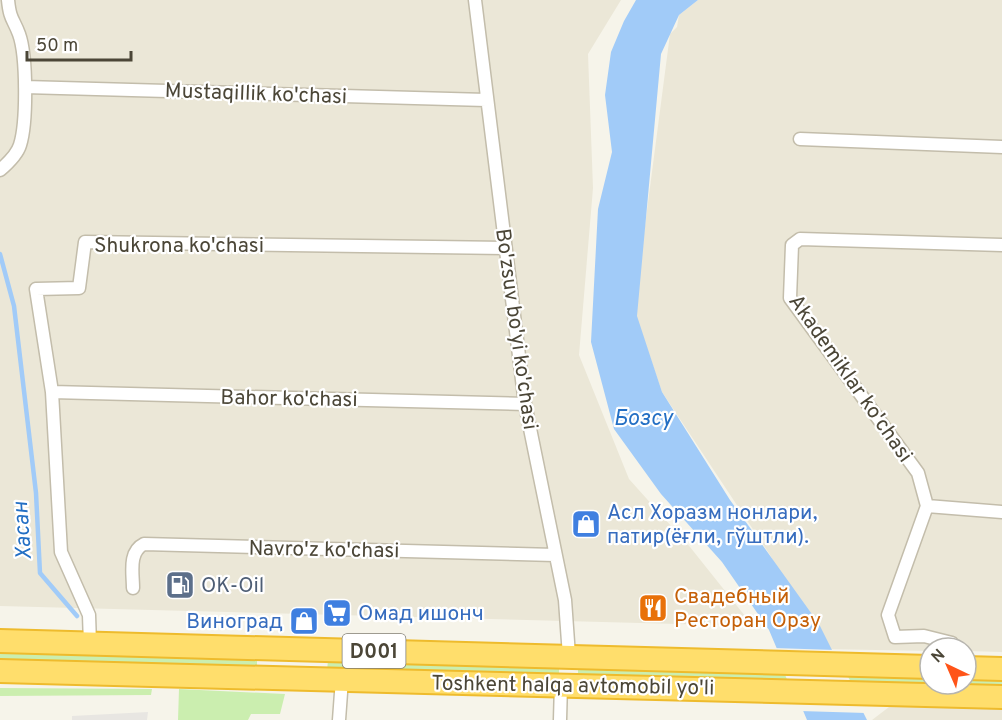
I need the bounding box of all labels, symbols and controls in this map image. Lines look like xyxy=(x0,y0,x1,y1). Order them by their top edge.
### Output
scale bar xyxy=(27,24,130,62)
text: 50 m xyxy=(36,35,78,58)
street label: Mustaqillik ko'chasi xyxy=(164,78,348,111)
street label: Bo'zsuv bo'yi ko'chasi xyxy=(488,227,543,432)
street label: Shukrona ko'chasi xyxy=(94,233,264,260)
street label: Akademiklar ko'chasi xyxy=(782,290,918,468)
street label: Bahor ko'chasi xyxy=(220,385,358,414)
water label: Бозсу xyxy=(614,406,674,433)
place label: Асл Хоразм нонлари, патир(ёғли, гўштли). xyxy=(607,500,818,551)
water label: Хасан xyxy=(8,501,39,561)
shop icon: Асл Хоразм нонлари, патир(ёғли, гўштли). xyxy=(570,508,602,540)
street label: Navro'z ko'chasi xyxy=(248,536,400,565)
fuel station icon: OK-Oil xyxy=(164,569,196,601)
place label: OK-Oil xyxy=(201,573,264,600)
place label: Свадебный Ресторан Орзу xyxy=(674,584,821,635)
restaurant icon: Свадебный Ресторан Орзу xyxy=(637,592,669,624)
supermarket icon: Омад ишонч xyxy=(321,597,353,629)
place label: Омад ишонч xyxy=(358,601,484,628)
shop icon: Виноград xyxy=(288,605,320,637)
place label: Виноград xyxy=(186,609,283,636)
road number: D001 xyxy=(342,634,406,668)
north arrow xyxy=(918,636,978,696)
text: N xyxy=(928,645,950,668)
street label: Toshkent halqa avtomobil yo'li xyxy=(431,671,715,702)

